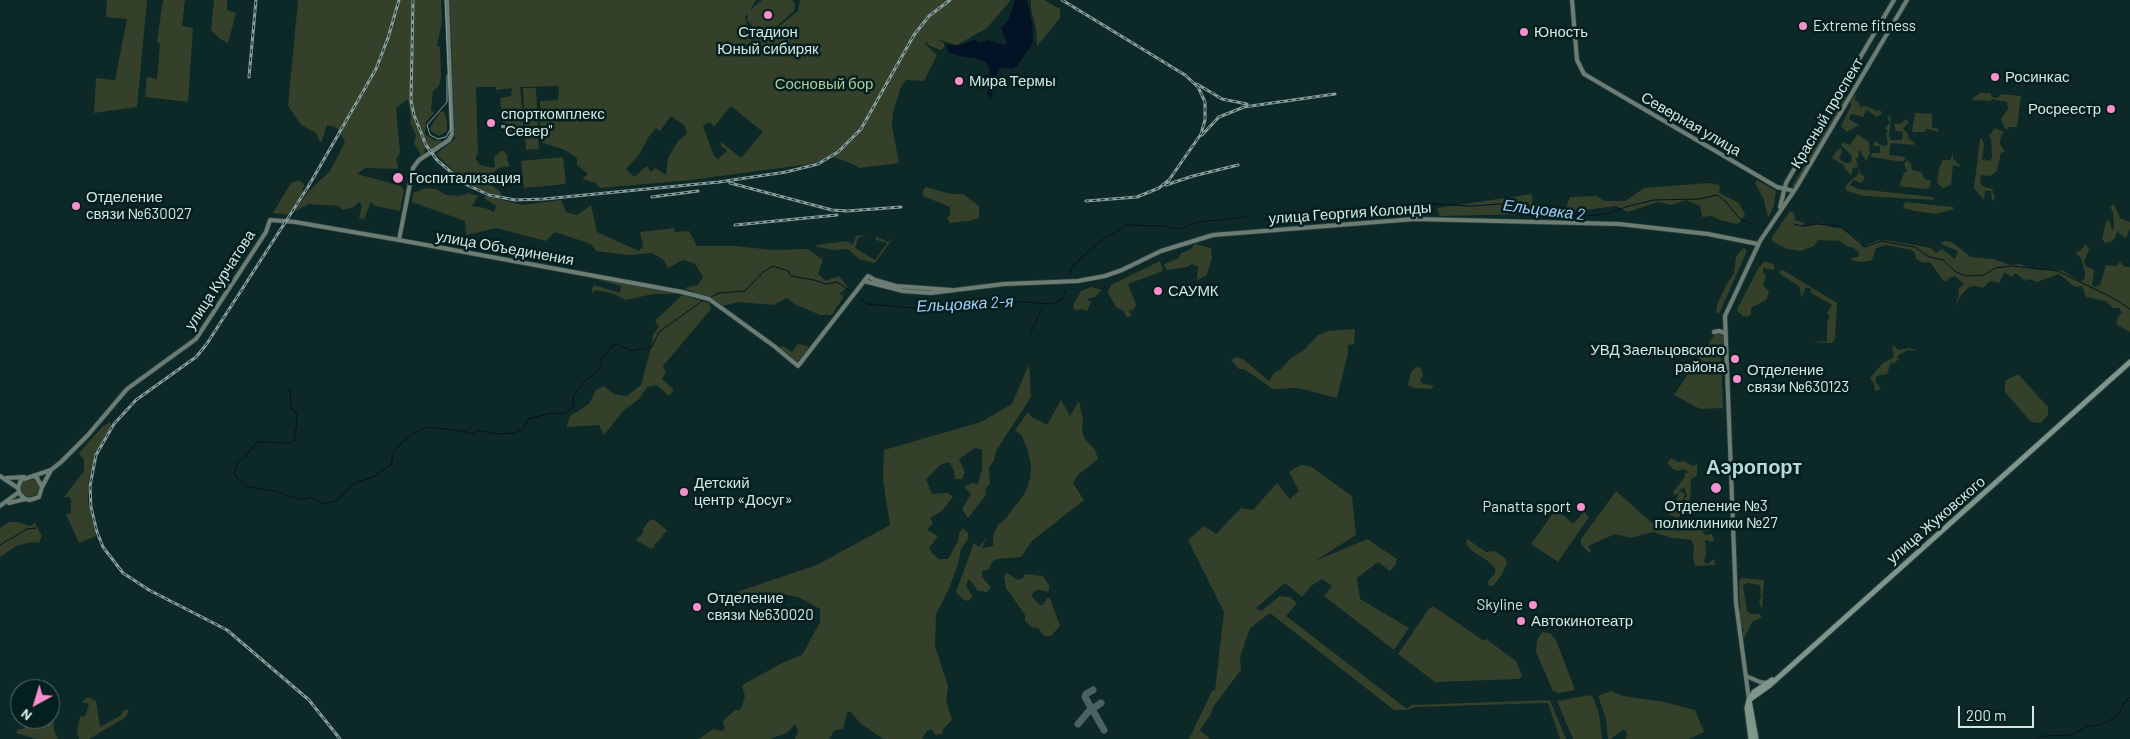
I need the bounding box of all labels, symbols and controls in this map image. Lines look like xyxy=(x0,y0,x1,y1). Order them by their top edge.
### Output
marker: Стадион Юный сибиряк xyxy=(762,9,774,21)
place label: Extreme fitness xyxy=(1813,17,1916,35)
marker: Extreme fitness xyxy=(1797,20,1809,32)
place label: Стадион Юный сибиряк xyxy=(717,23,819,58)
place label: Юность xyxy=(1534,23,1588,41)
marker: Юность xyxy=(1518,26,1530,38)
street label: Красный проспект xyxy=(1787,54,1867,172)
place label: Росинкас xyxy=(2005,68,2070,86)
marker: Росинкас xyxy=(1989,71,2001,83)
place label: Мира Термы xyxy=(969,72,1056,90)
park label: Сосновый бор xyxy=(775,75,873,93)
marker: Мира Термы xyxy=(953,75,965,87)
street label: Северная улица xyxy=(1638,88,1744,160)
place label: Росреестр xyxy=(2028,100,2101,118)
marker: Росреестр xyxy=(2105,103,2117,115)
place label: спорткомплекс "Север" xyxy=(501,105,605,140)
marker: спорткомплекс "Север" xyxy=(485,117,497,129)
place label: Госпитализация xyxy=(409,169,521,187)
marker: Госпитализация xyxy=(391,171,405,185)
place label: Отделение связи №630027 xyxy=(86,188,191,223)
water label: Ельцовка 2 xyxy=(1502,195,1586,225)
street label: улица Георгия Колонды xyxy=(1268,198,1432,228)
marker: Отделение связи №630027 xyxy=(70,200,82,212)
street label: улица Курчатова xyxy=(181,227,259,333)
street label: улица Объединения xyxy=(435,227,575,269)
place label: САУМК xyxy=(1168,282,1219,300)
marker: САУМК xyxy=(1152,285,1164,297)
water label: Ельцовка 2-я xyxy=(916,292,1014,316)
place label: УВД Заельцовского района xyxy=(1590,341,1725,376)
marker: УВД Заельцовского района xyxy=(1729,353,1741,365)
place label: Отделение связи №630123 xyxy=(1747,361,1849,396)
marker: Отделение связи №630123 xyxy=(1731,373,1743,385)
district label: Аэропорт xyxy=(1706,455,1802,479)
street label: улица Жуковского xyxy=(1883,472,1989,568)
place label: Детский центр «Досуг» xyxy=(694,474,793,509)
marker: Отделение №3 поликлиники №27 xyxy=(1709,481,1723,495)
marker: Детский центр «Досуг» xyxy=(678,486,690,498)
place label: Отделение №3 поликлиники №27 xyxy=(1655,497,1777,532)
place label: Panatta sport xyxy=(1483,498,1571,516)
marker: Panatta sport xyxy=(1575,501,1587,513)
place label: Отделение связи №630020 xyxy=(707,589,814,624)
place label: Skyline xyxy=(1477,596,1523,614)
marker: Skyline xyxy=(1527,599,1539,611)
marker: Отделение связи №630020 xyxy=(691,601,703,613)
place label: Автокинотеатр xyxy=(1531,612,1633,630)
marker: Автокинотеатр xyxy=(1515,615,1527,627)
north arrow xyxy=(10,679,60,729)
scale bar xyxy=(1960,696,2036,728)
text: N xyxy=(17,706,35,725)
text: 200 m xyxy=(1966,706,2006,724)

